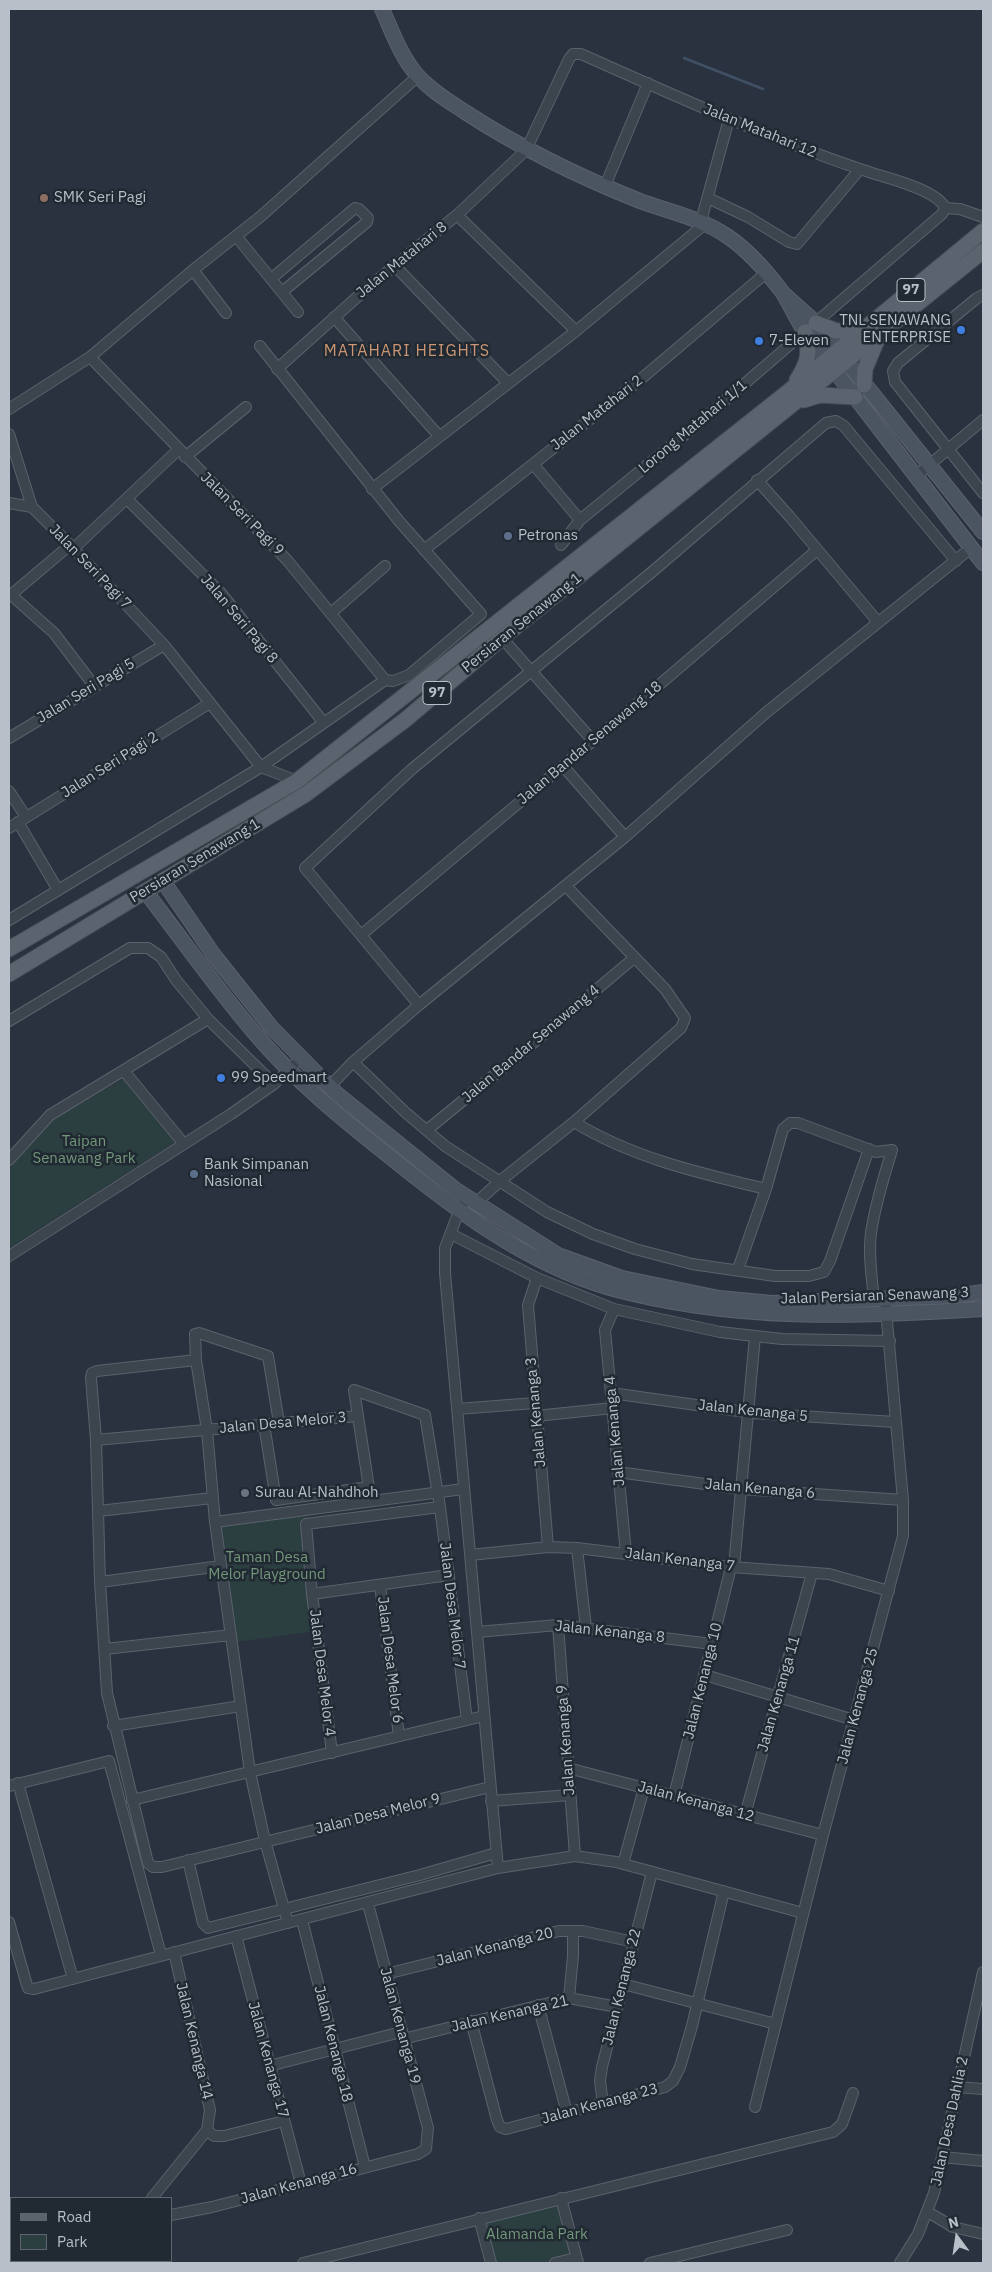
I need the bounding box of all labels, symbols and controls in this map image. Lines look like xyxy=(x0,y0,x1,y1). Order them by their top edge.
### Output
street label: Jalan Matahari 12 xyxy=(701,100,819,162)
place label: SMK Seri Pagi xyxy=(54,189,146,207)
marker: SMK Seri Pagi xyxy=(38,192,50,204)
street label: Jalan Matahari 8 xyxy=(353,218,451,302)
road number: 97 xyxy=(897,278,925,302)
place label: TNL SENAWANG ENTERPRISE xyxy=(839,312,951,347)
marker: TNL SENAWANG ENTERPRISE xyxy=(955,324,967,336)
place label: 7-Eleven xyxy=(769,332,829,350)
marker: 7-Eleven xyxy=(753,335,765,347)
district label: MATAHARI HEIGHTS xyxy=(322,341,492,361)
street label: Jalan Matahari 2 xyxy=(547,372,647,454)
street label: Lorong Matahari 1/1 xyxy=(635,376,751,478)
street label: Jalan Seri Pagi 9 xyxy=(196,468,288,560)
street label: Jalan Seri Pagi 7 xyxy=(45,521,135,613)
place label: Petronas xyxy=(518,527,578,545)
marker: Petronas xyxy=(502,530,514,542)
street label: Persiaran Senawang 1 xyxy=(458,569,586,677)
street label: Jalan Seri Pagi 8 xyxy=(197,571,281,667)
street label: Jalan Seri Pagi 5 xyxy=(34,655,138,727)
street label: Jalan Bandar Senawang 18 xyxy=(514,677,666,809)
road number: 97 xyxy=(423,681,451,704)
street label: Jalan Seri Pagi 2 xyxy=(58,728,162,802)
street label: Persiaran Senawang 1 xyxy=(127,815,263,907)
street label: Jalan Bandar Senawang 4 xyxy=(459,981,603,1107)
place label: 99 Speedmart xyxy=(231,1069,327,1087)
marker: 99 Speedmart xyxy=(215,1072,227,1084)
park label: Taipan Senawang Park xyxy=(32,1133,136,1168)
place label: Bank Simpanan Nasional xyxy=(204,1156,309,1191)
marker: Bank Simpanan Nasional xyxy=(188,1168,200,1180)
street label: Jalan Persiaran Senawang 3 xyxy=(780,1284,970,1308)
street label: Jalan Kenanga 3 xyxy=(522,1356,550,1468)
street label: Jalan Kenanga 4 xyxy=(601,1375,629,1487)
street label: Jalan Kenanga 5 xyxy=(697,1396,809,1426)
street label: Jalan Desa Melor 3 xyxy=(219,1408,347,1438)
street label: Jalan Kenanga 6 xyxy=(704,1475,816,1503)
place label: Surau Al-Nahdhoh xyxy=(255,1484,379,1502)
marker: Surau Al-Nahdhoh xyxy=(239,1487,251,1499)
street label: Jalan Desa Melor 7 xyxy=(435,1541,469,1671)
street label: Jalan Kenanga 7 xyxy=(624,1544,736,1576)
park label: Taman Desa Melor Playground xyxy=(208,1549,326,1584)
street label: Jalan Desa Melor 6 xyxy=(373,1595,407,1725)
street label: Jalan Desa Melor 4 xyxy=(305,1608,339,1738)
street label: Jalan Kenanga 8 xyxy=(554,1617,666,1647)
street label: Jalan Kenanga 10 xyxy=(680,1621,726,1741)
street label: Jalan Kenanga 11 xyxy=(754,1634,804,1754)
street label: Jalan Kenanga 25 xyxy=(834,1646,882,1766)
street label: Jalan Kenanga 9 xyxy=(553,1684,579,1796)
street label: Jalan Kenanga 12 xyxy=(636,1778,756,1826)
street label: Jalan Desa Melor 9 xyxy=(314,1790,442,1838)
street label: Jalan Kenanga 20 xyxy=(435,1924,555,1970)
street label: Jalan Kenanga 22 xyxy=(599,1927,645,2047)
street label: Jalan Kenanga 19 xyxy=(376,1966,424,2086)
street label: Jalan Kenanga 14 xyxy=(172,1981,216,2101)
street label: Jalan Kenanga 18 xyxy=(310,1984,356,2104)
street label: Jalan Kenanga 21 xyxy=(450,1992,570,2036)
street label: Jalan Kenanga 17 xyxy=(244,2000,292,2120)
street label: Jalan Desa Dahlia 2 xyxy=(927,2055,973,2187)
street label: Jalan Kenanga 23 xyxy=(540,2080,660,2128)
street label: Jalan Kenanga 16 xyxy=(239,2160,359,2208)
legend xyxy=(10,2197,172,2262)
text: Road xyxy=(57,2207,92,2226)
north arrow xyxy=(932,2212,982,2262)
text: N xyxy=(946,2212,960,2232)
park label: Alamanda Park xyxy=(486,2226,588,2244)
text: Park xyxy=(57,2232,87,2251)

